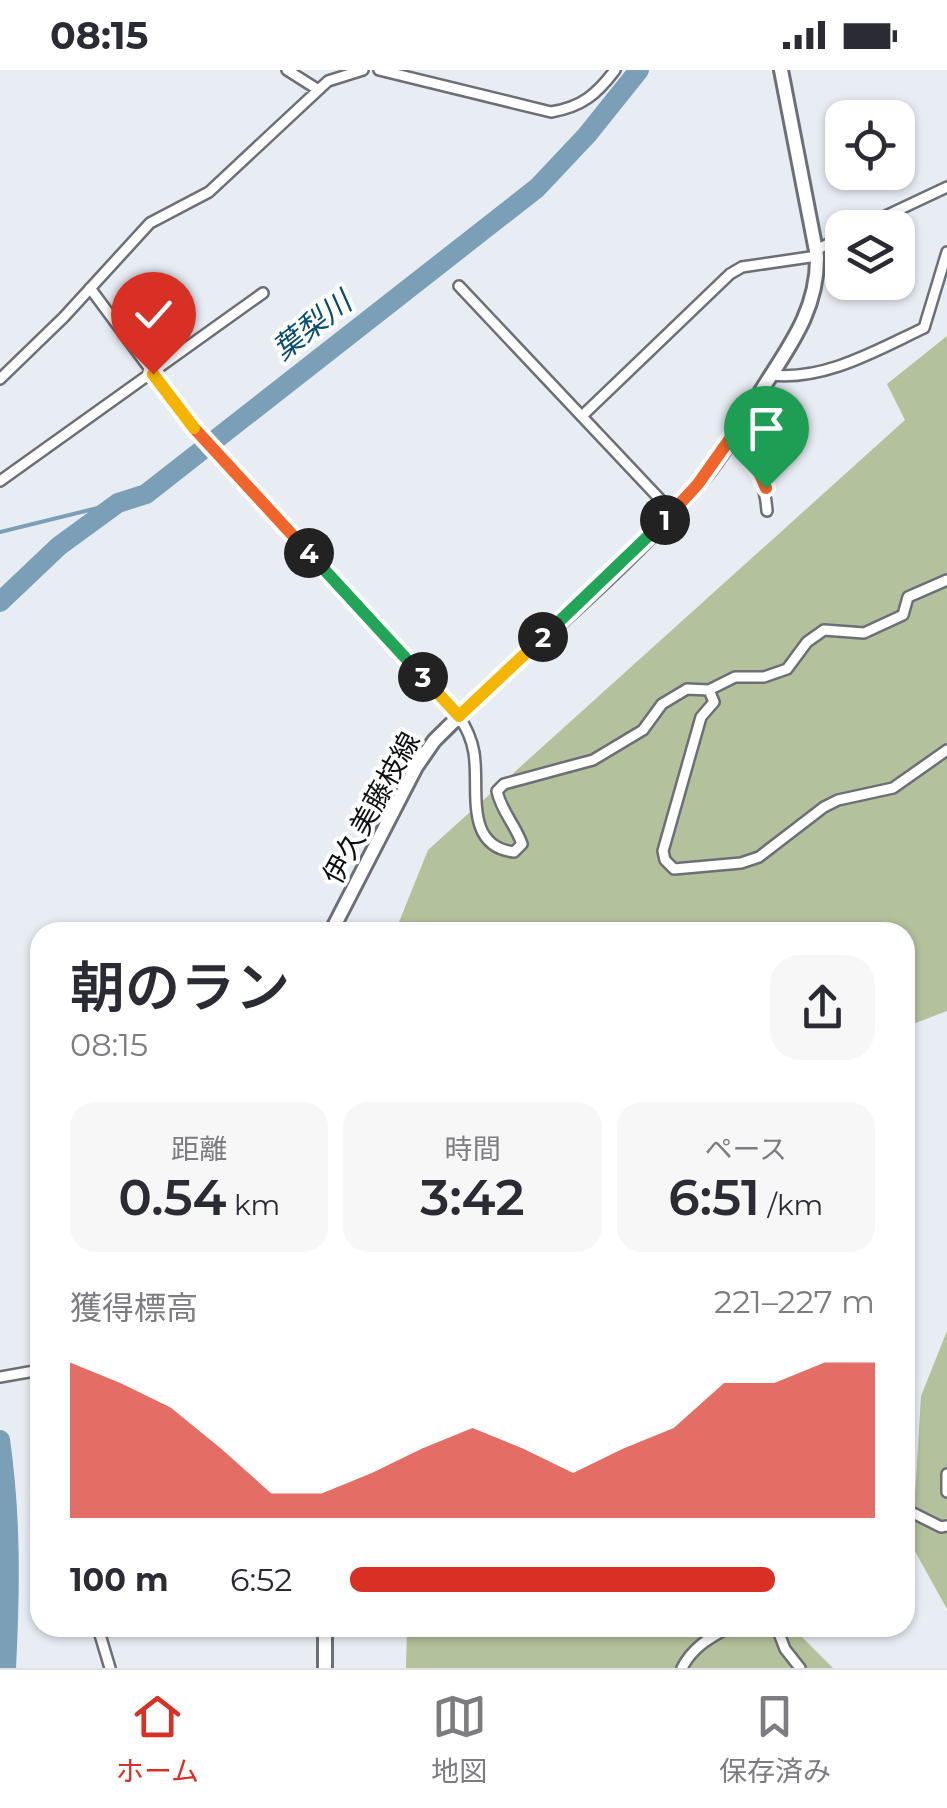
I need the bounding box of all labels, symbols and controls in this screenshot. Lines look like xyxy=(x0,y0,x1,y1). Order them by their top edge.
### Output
text: 08:15 xyxy=(50,12,148,59)
map controls xyxy=(825,100,915,300)
button: locate xyxy=(825,100,915,190)
button: layers xyxy=(825,210,915,300)
pin xyxy=(111,272,196,375)
water label: 葉梨川 xyxy=(265,281,361,368)
icon: check xyxy=(126,287,181,342)
pin xyxy=(724,386,809,489)
icon: arrive xyxy=(739,401,794,456)
pin: 1 xyxy=(640,495,690,545)
text: 1 xyxy=(660,503,670,537)
pin: 4 xyxy=(284,528,334,578)
text: 4 xyxy=(299,536,319,570)
pin: 2 xyxy=(518,612,568,662)
text: 2 xyxy=(535,620,551,654)
pin: 3 xyxy=(398,652,448,702)
text: 3 xyxy=(415,660,431,694)
street label: 伊久美藤枝線 xyxy=(315,726,427,890)
text: 朝のラン xyxy=(70,954,290,1021)
button: share xyxy=(770,955,875,1060)
text: 08:15 xyxy=(70,1025,148,1064)
text: 距離 xyxy=(171,1132,227,1166)
text: 時間 xyxy=(444,1132,501,1166)
text: ペース xyxy=(705,1132,787,1166)
text: 0.54 xyxy=(118,1167,227,1228)
text: 3:42 xyxy=(420,1167,525,1228)
text: 6:51 xyxy=(668,1167,760,1228)
text: km xyxy=(227,1188,280,1222)
text: /km xyxy=(760,1188,823,1222)
text: 221–227 m xyxy=(714,1282,875,1321)
text: 獲得標高 xyxy=(70,1288,198,1327)
text: 100 m xyxy=(70,1560,169,1599)
text: 6:52 xyxy=(230,1560,292,1599)
tab: ホーム xyxy=(116,1689,199,1789)
tab: 地図 xyxy=(431,1689,487,1789)
tab: 保存済み xyxy=(719,1689,831,1789)

